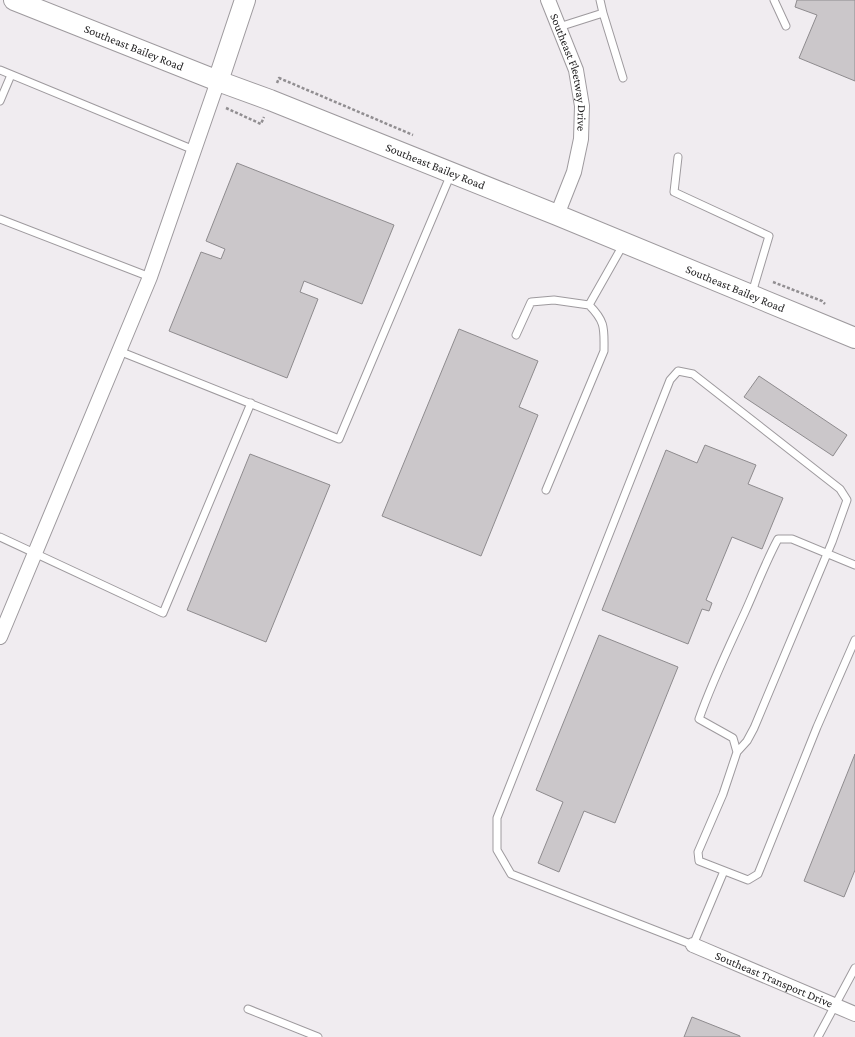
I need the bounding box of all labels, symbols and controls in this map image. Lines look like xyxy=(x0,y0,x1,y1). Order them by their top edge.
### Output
street label: Southeast Fleetway Drive xyxy=(547,11,589,131)
street label: Southeast Bailey Road xyxy=(82,22,186,74)
street label: Southeast Bailey Road xyxy=(384,140,488,193)
street label: Southeast Bailey Road xyxy=(684,262,788,316)
street label: Southeast Transport Drive xyxy=(713,948,835,1011)

